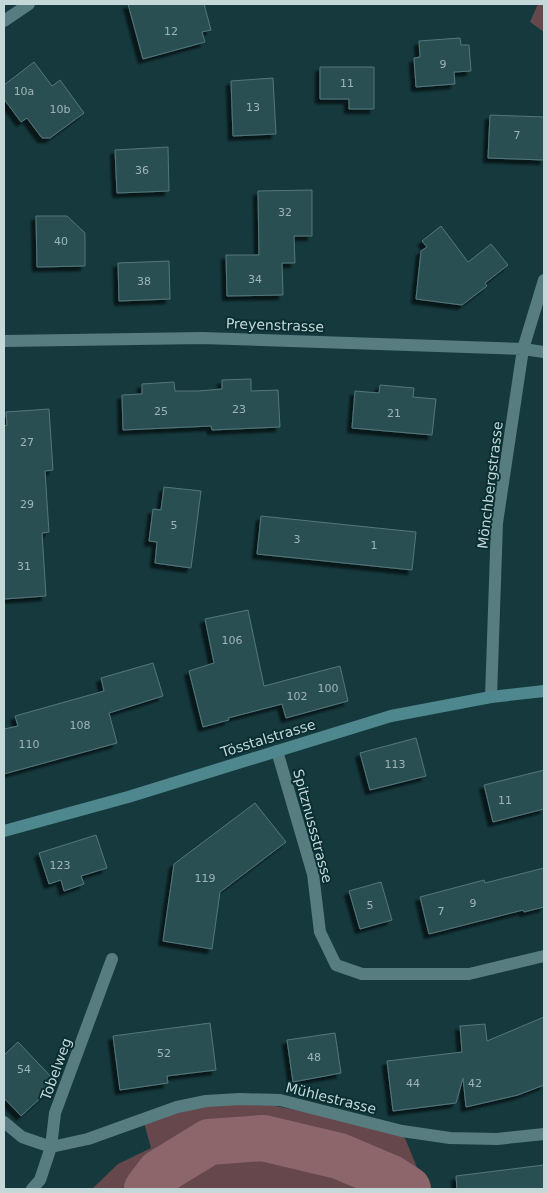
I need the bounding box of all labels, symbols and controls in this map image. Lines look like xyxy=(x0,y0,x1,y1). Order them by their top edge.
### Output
house number: 12 xyxy=(164,25,178,38)
house number: 9 xyxy=(440,58,447,71)
house number: 11 xyxy=(340,77,354,90)
house number: 10a xyxy=(14,85,34,98)
house number: 13 xyxy=(246,101,260,114)
house number: 10b xyxy=(50,103,71,116)
house number: 7 xyxy=(514,129,521,142)
house number: 36 xyxy=(135,164,149,177)
house number: 32 xyxy=(278,206,292,219)
house number: 40 xyxy=(54,235,68,248)
house number: 34 xyxy=(248,273,262,286)
house number: 38 xyxy=(137,275,151,288)
street label: Preyenstrasse xyxy=(226,315,324,335)
house number: 23 xyxy=(232,403,246,416)
house number: 25 xyxy=(154,405,168,418)
house number: 21 xyxy=(387,407,401,420)
street label: Mönchbergstrasse xyxy=(474,420,506,550)
house number: 27 xyxy=(20,436,34,449)
house number: 29 xyxy=(20,498,34,511)
house number: 5 xyxy=(171,519,178,532)
house number: 3 xyxy=(294,533,301,546)
house number: 1 xyxy=(371,539,378,552)
house number: 31 xyxy=(17,560,31,573)
house number: 106 xyxy=(222,634,243,647)
house number: 100 xyxy=(318,682,339,695)
house number: 102 xyxy=(287,690,308,703)
street label: Tösstalstrasse xyxy=(218,716,317,760)
house number: 108 xyxy=(70,719,91,732)
house number: 110 xyxy=(19,738,40,751)
house number: 113 xyxy=(385,758,406,771)
street label: Spitznussstrasse xyxy=(290,767,336,885)
house number: 11 xyxy=(498,794,512,807)
house number: 123 xyxy=(50,859,71,872)
house number: 119 xyxy=(195,872,216,885)
house number: 9 xyxy=(470,897,477,910)
house number: 5 xyxy=(367,899,374,912)
house number: 7 xyxy=(438,905,445,918)
street label: Tobelweg xyxy=(37,1036,75,1103)
house number: 52 xyxy=(157,1047,171,1060)
house number: 48 xyxy=(307,1051,321,1064)
house number: 54 xyxy=(17,1063,31,1076)
house number: 44 xyxy=(406,1077,420,1090)
house number: 42 xyxy=(468,1077,482,1090)
street label: Mühlestrasse xyxy=(284,1079,378,1117)

